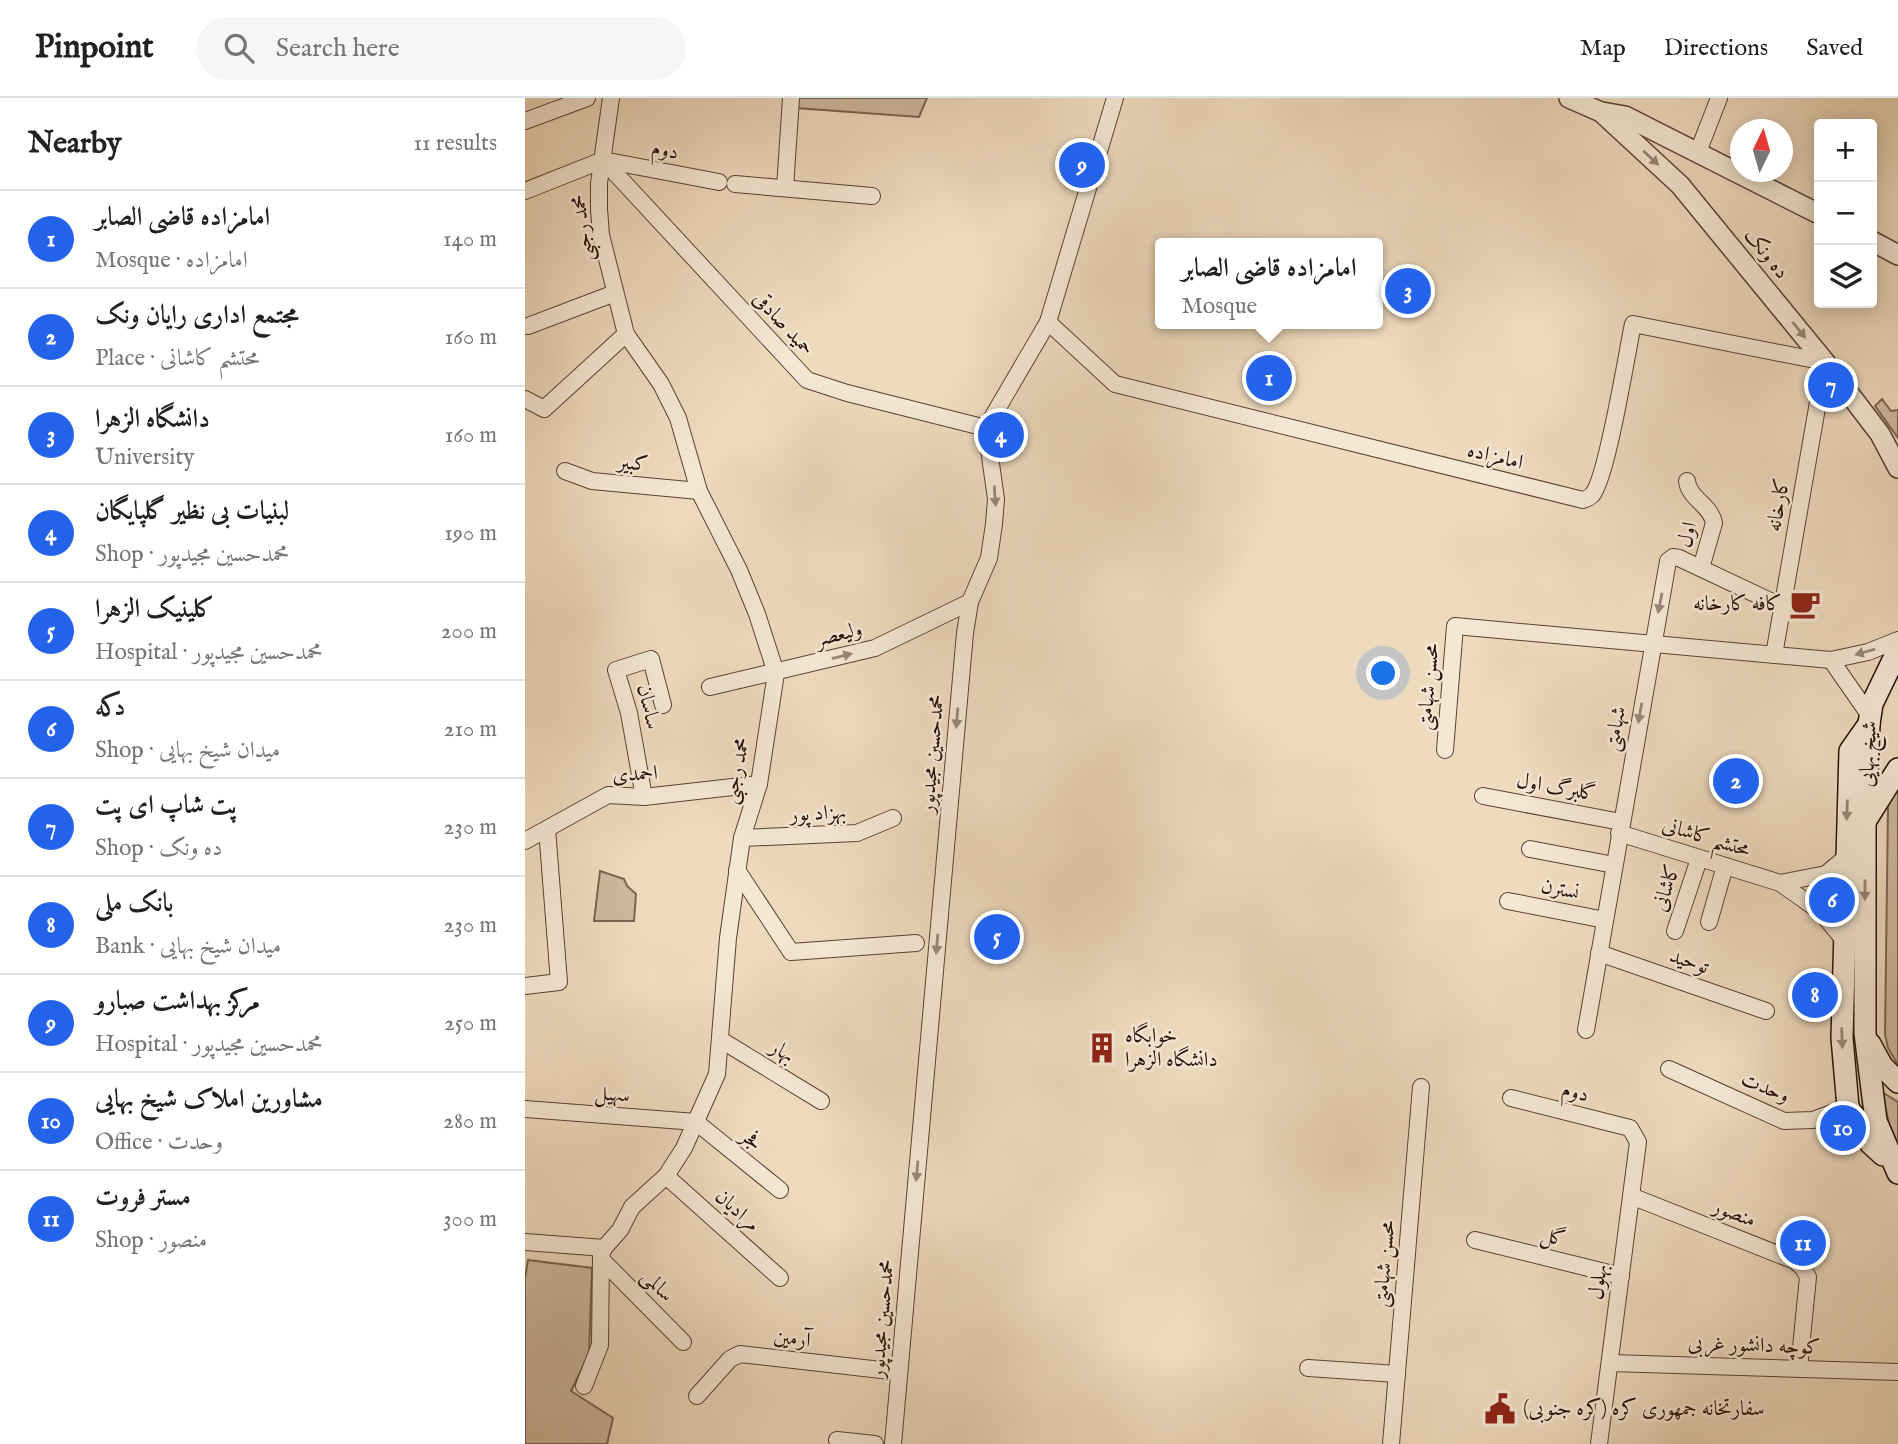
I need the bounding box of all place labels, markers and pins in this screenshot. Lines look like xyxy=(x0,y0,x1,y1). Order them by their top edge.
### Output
pin: 9 xyxy=(1059,139,1105,191)
pin: 3 xyxy=(1385,265,1431,317)
pin: 1 xyxy=(1246,352,1292,404)
pin: 7 xyxy=(1808,359,1854,411)
pin: 4 xyxy=(978,409,1024,461)
cafe icon: کافه کارخانه xyxy=(1788,587,1822,621)
place label: کافه کارخانه xyxy=(1693,591,1782,618)
pin: 2 xyxy=(1713,755,1759,807)
pin: 6 xyxy=(1809,874,1855,926)
pin: 5 xyxy=(974,911,1020,963)
pin: 8 xyxy=(1792,969,1838,1021)
place label: خوابگاه دانشگاه الزهرا xyxy=(1125,1022,1218,1074)
building icon: خوابگاه دانشگاه الزهرا xyxy=(1085,1031,1119,1065)
pin: 10 xyxy=(1820,1102,1866,1154)
pin: 11 xyxy=(1780,1217,1826,1269)
public building icon: سفارتخانه جمهوری کره (کره جنوبی) xyxy=(1483,1392,1517,1426)
place label: سفارتخانه جمهوری کره (کره جنوبی) xyxy=(1523,1396,1765,1423)

